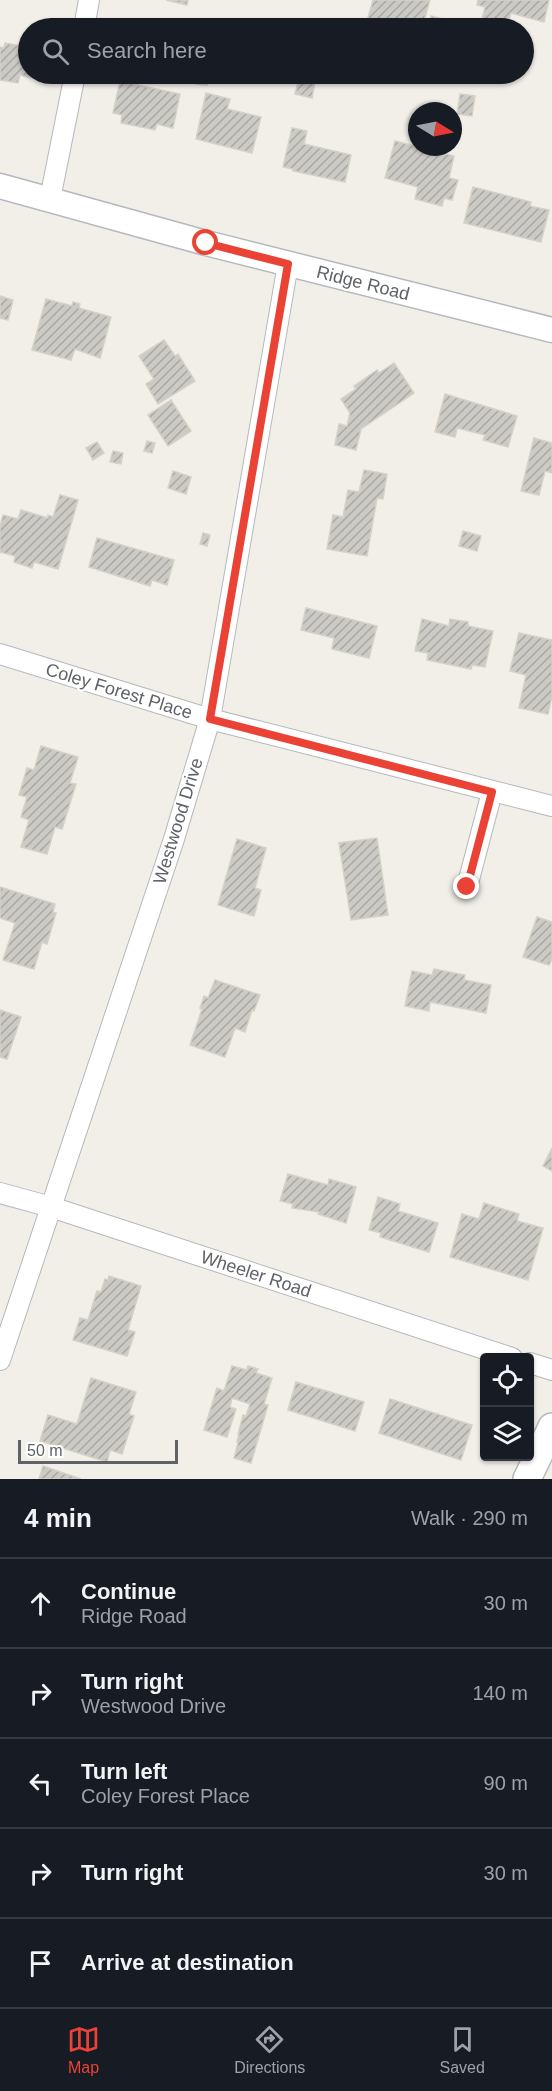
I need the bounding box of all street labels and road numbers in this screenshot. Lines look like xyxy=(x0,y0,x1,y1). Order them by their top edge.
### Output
street label: Ridge Road xyxy=(314,262,412,304)
street label: Coley Forest Place xyxy=(43,659,195,723)
street label: Westwood Drive xyxy=(149,756,207,886)
street label: Wheeler Road xyxy=(198,1247,314,1301)

